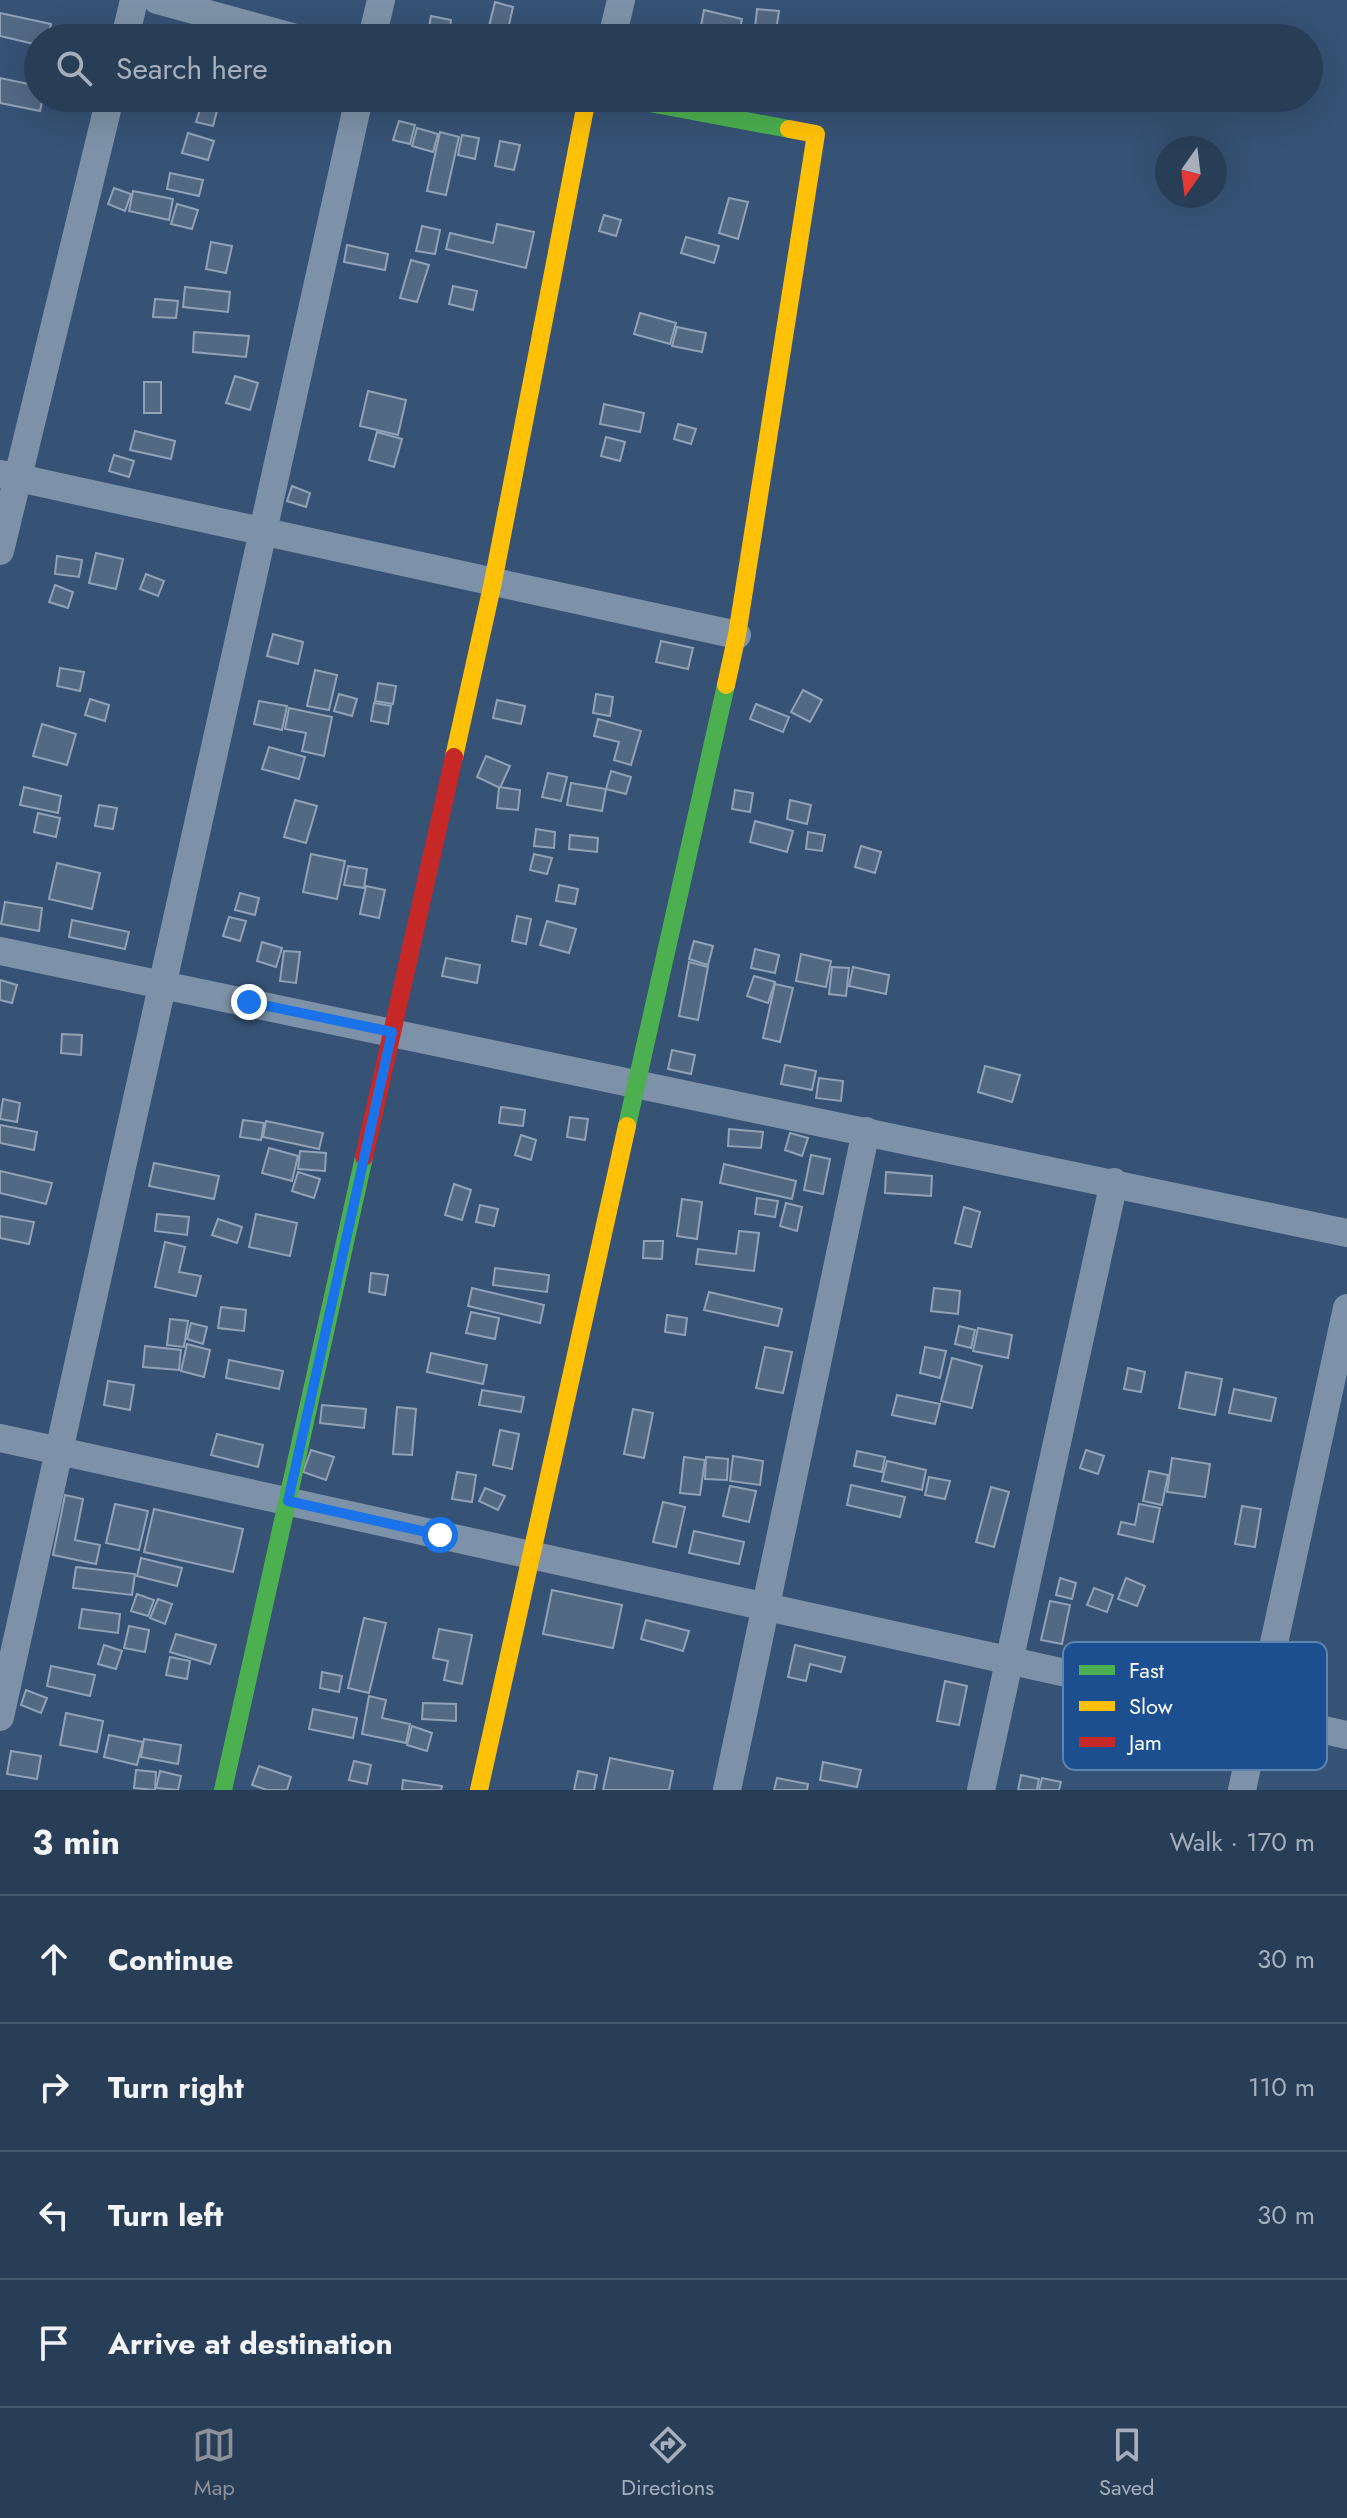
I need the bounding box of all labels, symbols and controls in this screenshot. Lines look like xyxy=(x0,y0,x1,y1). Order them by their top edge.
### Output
search box xyxy=(24,24,1323,112)
icon: search xyxy=(52,46,96,90)
text: Search here xyxy=(116,47,268,90)
north arrow xyxy=(1155,136,1227,208)
route end xyxy=(231,984,267,1020)
route start xyxy=(422,1517,458,1553)
legend xyxy=(1063,1642,1327,1770)
text: Fast xyxy=(1129,1654,1165,1686)
text: Slow xyxy=(1129,1690,1173,1722)
text: Jam xyxy=(1126,1726,1162,1758)
text: 3 min xyxy=(32,1818,120,1867)
text: Walk · 170 m xyxy=(1170,1823,1315,1861)
icon: ahead xyxy=(32,1937,76,1981)
text: Continue xyxy=(108,1938,234,1981)
text: 30 m xyxy=(1257,1940,1315,1978)
icon: right xyxy=(32,2065,76,2109)
text: Turn right xyxy=(108,2066,244,2109)
text: 110 m xyxy=(1248,2068,1315,2106)
icon: left xyxy=(32,2193,76,2237)
text: Turn left xyxy=(108,2194,223,2237)
text: 30 m xyxy=(1257,2196,1315,2234)
icon: arrive xyxy=(32,2321,76,2365)
text: Arrive at destination xyxy=(108,2322,393,2365)
tab: Map xyxy=(192,2423,236,2503)
tab: Directions xyxy=(621,2423,714,2503)
tab: Saved xyxy=(1099,2423,1155,2503)

